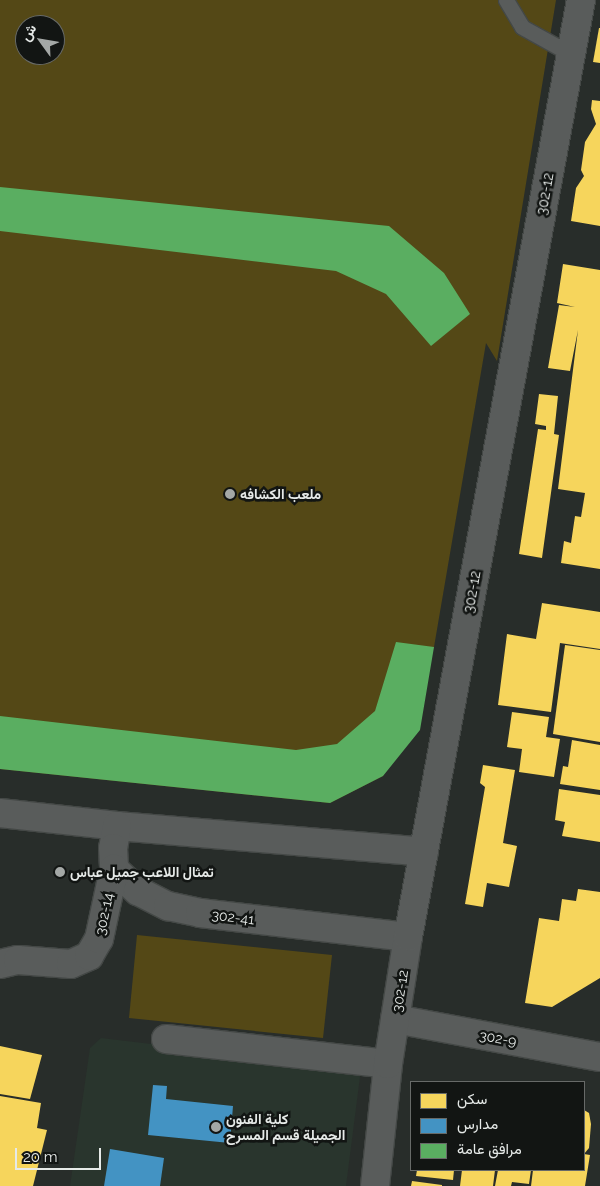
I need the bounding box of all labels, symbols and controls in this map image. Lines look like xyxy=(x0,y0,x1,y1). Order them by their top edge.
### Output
north arrow xyxy=(15,15,65,65)
text: ش xyxy=(17,21,39,44)
street label: 302-12 xyxy=(533,172,557,216)
place label: ملعب الكشافه xyxy=(240,486,321,502)
marker: ملعب الكشافه xyxy=(224,488,236,500)
street label: 302-12 xyxy=(460,570,484,614)
place label: تمثال اللاعب جميل عباس xyxy=(70,864,214,880)
marker: تمثال اللاعب جميل عباس xyxy=(54,866,66,878)
street label: 302-14 xyxy=(91,891,117,937)
street label: 302-41 xyxy=(211,906,255,928)
street label: 302-12 xyxy=(388,969,412,1013)
street label: 302-9 xyxy=(478,1026,518,1050)
legend xyxy=(410,1081,585,1171)
text: سكن xyxy=(457,1090,487,1108)
place label: كلية الفنون الجميلة قسم المسرح xyxy=(226,1111,345,1144)
text: مدارس xyxy=(457,1115,498,1133)
marker: كلية الفنون الجميلة قسم المسرح xyxy=(210,1121,222,1133)
scale bar xyxy=(18,1138,104,1170)
text: مرافق عامة xyxy=(457,1140,522,1158)
text: 20 m xyxy=(23,1148,58,1166)

